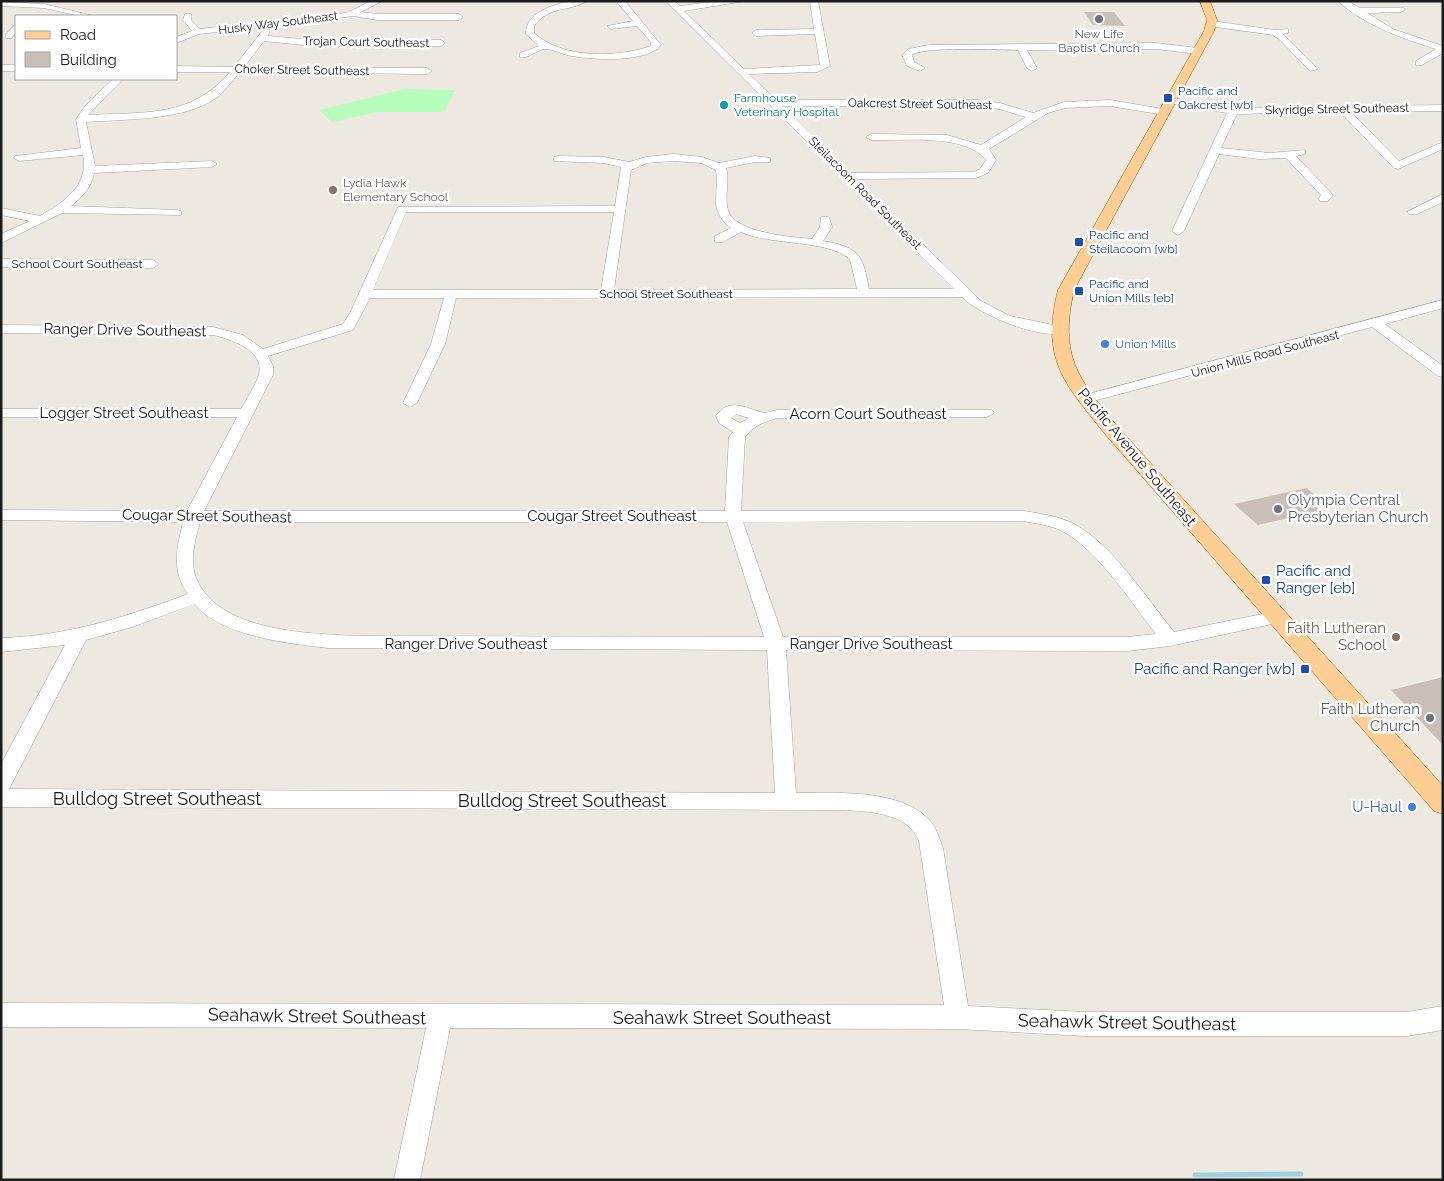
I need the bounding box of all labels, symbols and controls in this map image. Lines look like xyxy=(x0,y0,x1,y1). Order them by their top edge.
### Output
street label: Husky Way Southeast xyxy=(217,9,339,37)
marker: New Life Baptist Church xyxy=(1093,13,1105,25)
legend xyxy=(15,15,178,80)
text: Road xyxy=(60,26,96,44)
place label: New Life Baptist Church xyxy=(1058,27,1140,55)
street label: Trojan Court Southeast xyxy=(303,34,429,50)
text: Building xyxy=(60,51,117,69)
street label: Choker Street Southeast xyxy=(235,62,369,78)
place label: Pacific and Oakcrest [wb] xyxy=(1178,84,1253,112)
place label: Farmhouse Veterinary Hospital xyxy=(734,91,839,119)
marker: Pacific and Oakcrest [wb] xyxy=(1162,92,1174,104)
street label: Oakcrest Street Southeast xyxy=(848,96,992,112)
marker: Farmhouse Veterinary Hospital xyxy=(718,99,730,111)
street label: Skyridge Street Southeast xyxy=(1265,101,1409,117)
street label: Steilacoom Road Southeast xyxy=(806,134,924,252)
place label: Lydia Hawk Elementary School xyxy=(343,176,449,204)
marker: Lydia Hawk Elementary School xyxy=(327,184,339,196)
place label: Pacific and Steilacoom [wb] xyxy=(1089,228,1178,256)
marker: Pacific and Steilacoom [wb] xyxy=(1073,236,1085,248)
street label: School Court Southeast xyxy=(12,257,142,271)
place label: Pacific and Union Mills [eb] xyxy=(1089,277,1174,305)
marker: Pacific and Union Mills [eb] xyxy=(1073,285,1085,297)
street label: School Street Southeast xyxy=(599,287,733,301)
street label: Ranger Drive Southeast xyxy=(43,320,207,340)
street label: Union Mills Road Southeast xyxy=(1190,328,1340,380)
place label: Union Mills xyxy=(1115,337,1176,351)
marker: Union Mills xyxy=(1099,338,1111,350)
street label: Pacific Avenue Southeast xyxy=(1074,384,1200,530)
street label: Logger Street Southeast xyxy=(40,404,208,422)
street label: Acorn Court Southeast xyxy=(789,405,947,423)
place label: Olympia Central Presbyterian Church xyxy=(1288,491,1428,526)
marker: Olympia Central Presbyterian Church xyxy=(1272,503,1284,515)
street label: Cougar Street Southeast xyxy=(122,506,292,526)
street label: Cougar Street Southeast xyxy=(527,507,697,525)
place label: Pacific and Ranger [eb] xyxy=(1276,562,1355,597)
marker: Pacific and Ranger [eb] xyxy=(1260,574,1272,586)
place label: Faith Lutheran School xyxy=(1287,619,1387,654)
marker: Faith Lutheran School xyxy=(1390,631,1402,643)
street label: Ranger Drive Southeast xyxy=(385,635,548,653)
street label: Ranger Drive Southeast xyxy=(790,635,953,653)
place label: Pacific and Ranger [wb] xyxy=(1134,660,1295,678)
marker: Pacific and Ranger [wb] xyxy=(1299,663,1311,675)
place label: Faith Lutheran Church xyxy=(1321,700,1420,735)
marker: Faith Lutheran Church xyxy=(1424,712,1436,724)
street label: Bulldog Street Southeast xyxy=(53,788,261,809)
street label: Bulldog Street Southeast xyxy=(458,790,666,811)
place label: U-Haul xyxy=(1352,798,1403,816)
marker: U-Haul xyxy=(1406,801,1418,813)
street label: Seahawk Street Southeast xyxy=(208,1004,426,1028)
street label: Seahawk Street Southeast xyxy=(613,1007,831,1028)
street label: Seahawk Street Southeast xyxy=(1018,1010,1236,1034)

